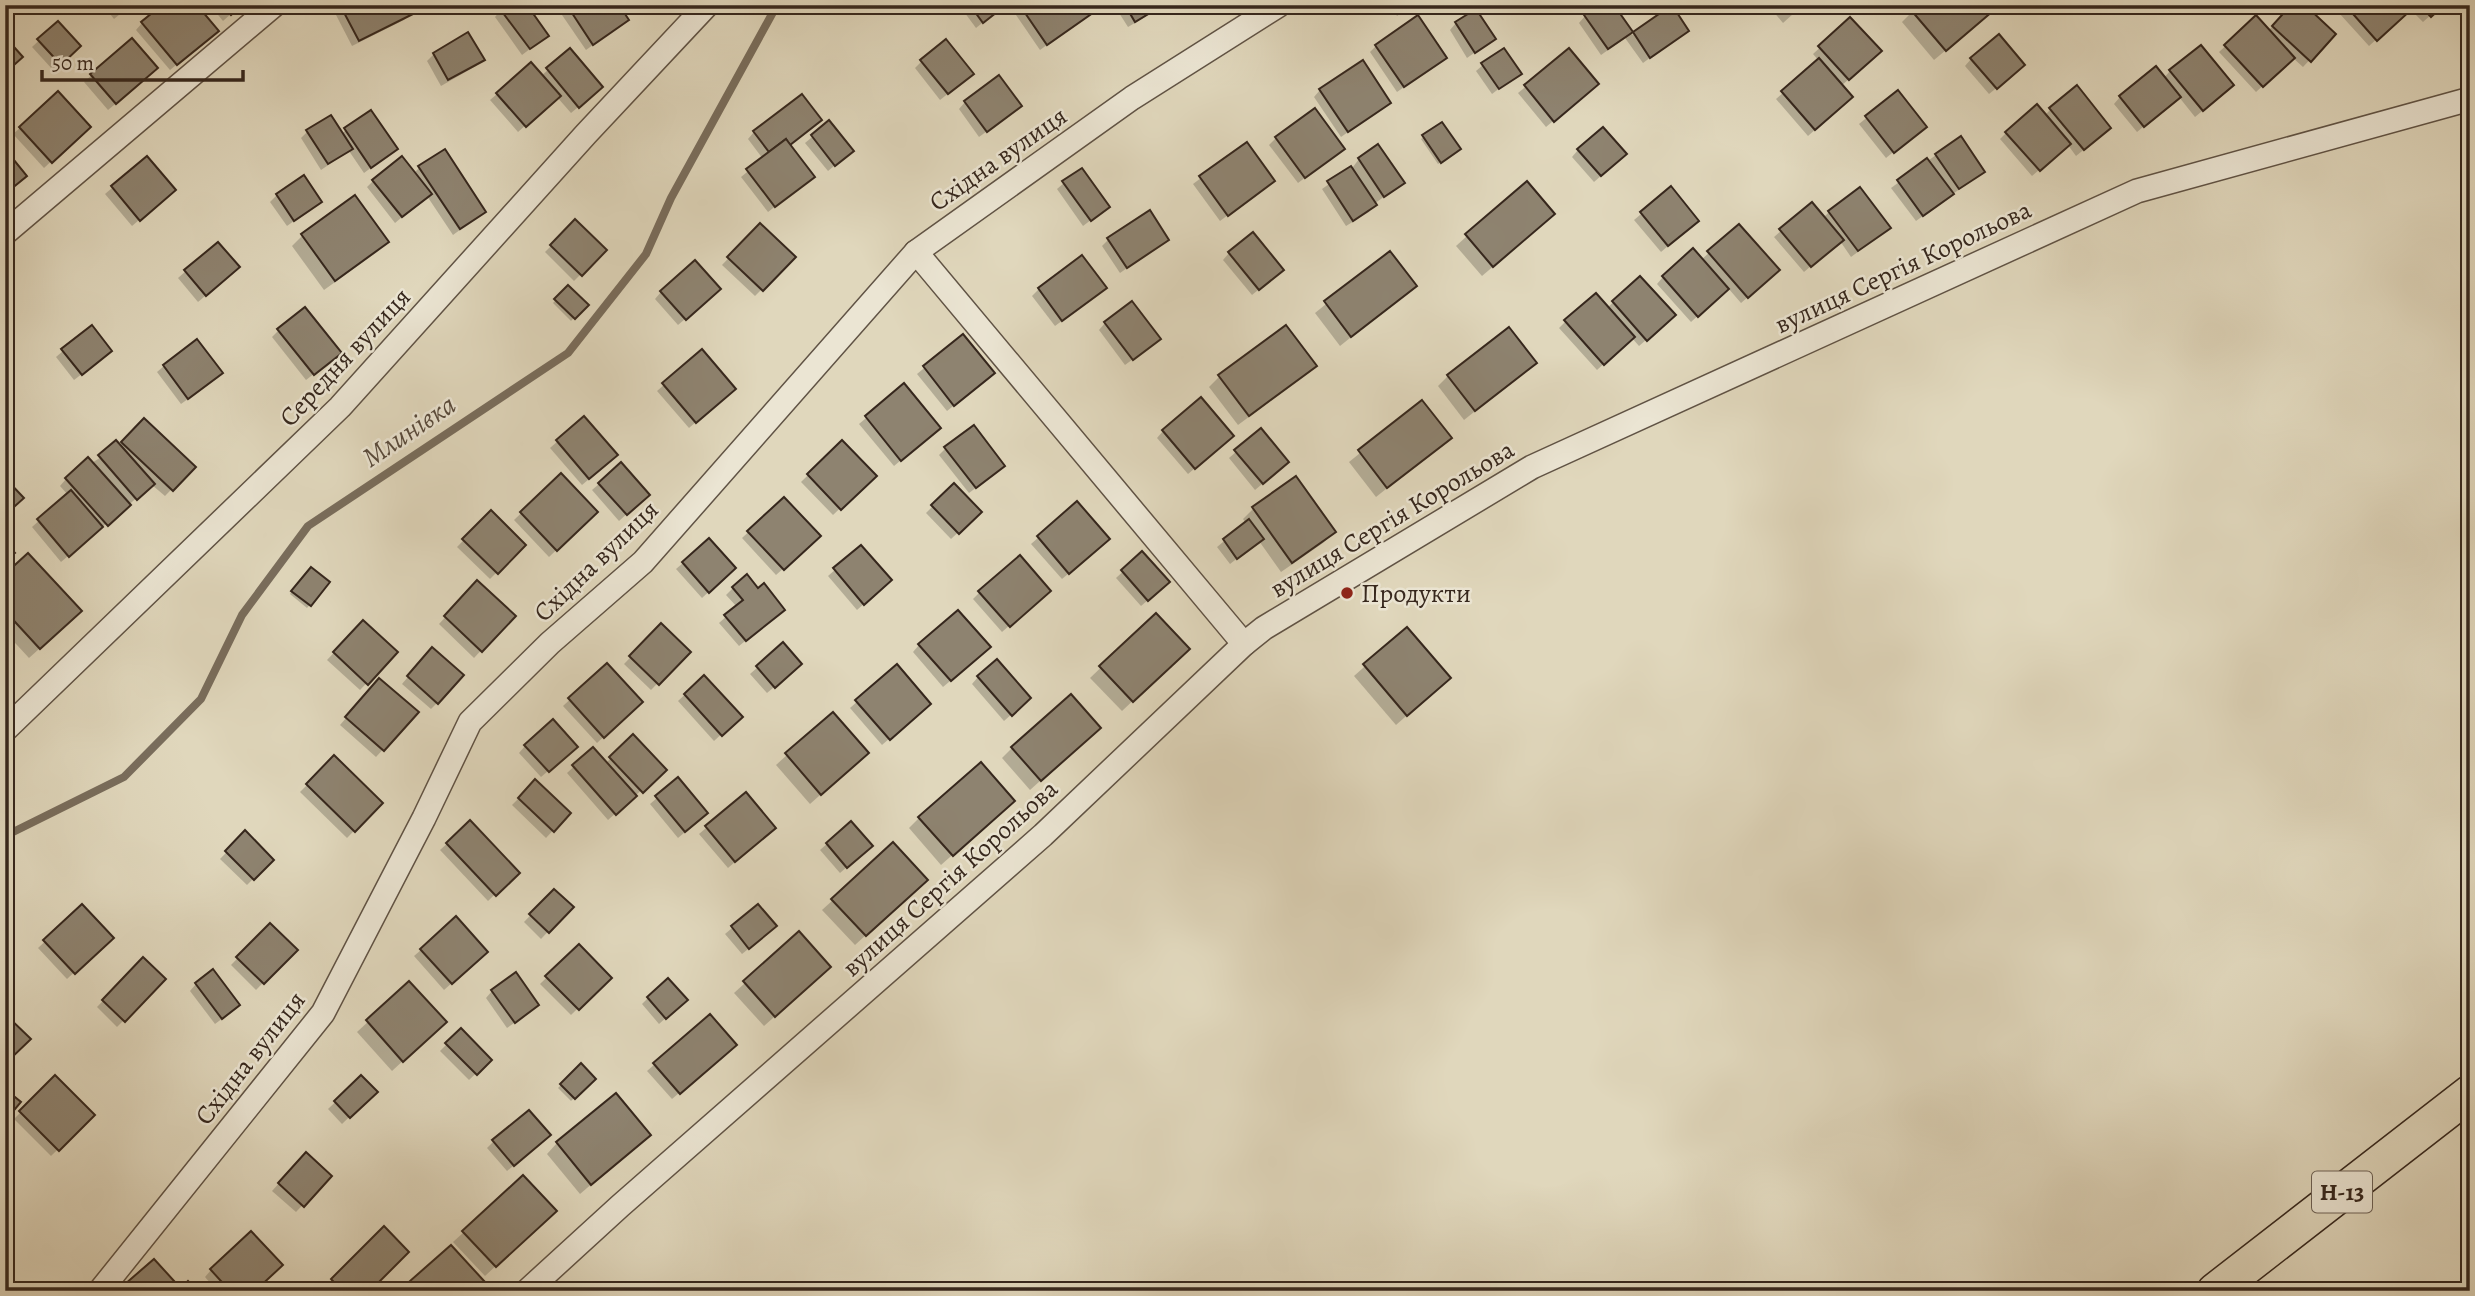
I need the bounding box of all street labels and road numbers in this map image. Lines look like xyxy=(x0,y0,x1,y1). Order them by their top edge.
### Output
street label: Східна вулиця xyxy=(922,99,1074,219)
street label: вулиця Сергія Корольова xyxy=(1769,192,2037,342)
street label: Середня вулиця xyxy=(271,280,419,434)
street label: вулиця Сергія Корольова xyxy=(1263,432,1521,606)
street label: Східна вулиця xyxy=(526,493,666,629)
street label: вулиця Сергія Корольова xyxy=(835,772,1065,984)
street label: Східна вулиця xyxy=(187,984,313,1132)
road number: Н-13 xyxy=(2312,1172,2372,1212)

